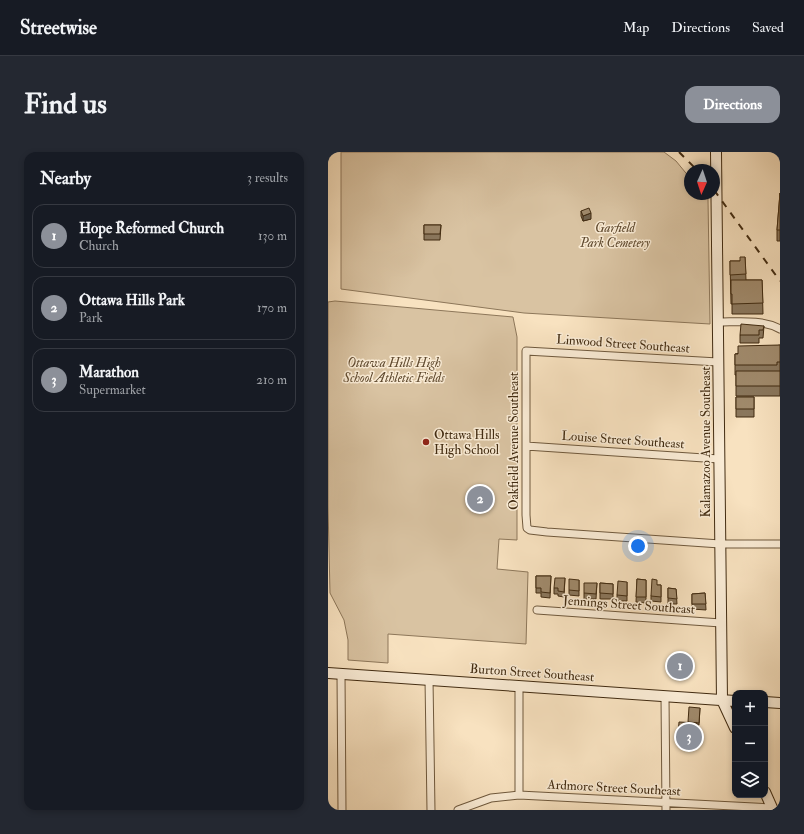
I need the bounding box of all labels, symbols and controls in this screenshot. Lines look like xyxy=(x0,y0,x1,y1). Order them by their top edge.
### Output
text: Streetwise xyxy=(20,16,97,40)
text: Map xyxy=(623,19,649,36)
text: Directions xyxy=(671,19,730,36)
text: Saved xyxy=(752,19,784,36)
button: Directions xyxy=(685,86,780,123)
text: Find us xyxy=(24,87,107,122)
north arrow xyxy=(684,164,720,200)
text: Nearby xyxy=(40,168,91,189)
text: 3 results xyxy=(247,170,288,186)
text: Hope Reformed Church xyxy=(79,219,224,238)
park label: Garfield Park Cemetery xyxy=(579,220,651,251)
text: 1 xyxy=(52,228,56,244)
text: 130 m xyxy=(258,228,287,244)
text: Church xyxy=(79,238,119,254)
text: Ottawa Hills Park xyxy=(79,291,185,310)
text: 2 xyxy=(51,300,57,316)
text: 170 m xyxy=(257,300,287,316)
text: Park xyxy=(79,310,103,326)
street label: Linwood Street Southeast xyxy=(556,331,690,357)
park label: Ottawa Hills High School Athletic Fields xyxy=(342,355,445,386)
text: Marathon xyxy=(79,363,139,382)
street label: Kalamazoo Avenue Southeast xyxy=(698,366,714,518)
text: 3 xyxy=(52,372,57,388)
text: 210 m xyxy=(256,372,287,388)
street label: Oakfield Avenue Southeast xyxy=(506,372,522,510)
text: Supermarket xyxy=(79,382,146,398)
place label: Ottawa Hills High School xyxy=(434,427,500,458)
street label: Louise Street Southeast xyxy=(561,428,685,452)
marker: Ottawa Hills High School xyxy=(421,437,431,447)
pin: 2 xyxy=(467,484,493,514)
your location xyxy=(628,536,648,556)
street label: Jennings Street Southeast xyxy=(561,592,696,618)
pin: 1 xyxy=(667,651,693,681)
street label: Burton Street Southeast xyxy=(469,661,595,685)
map controls xyxy=(732,690,768,798)
button: + xyxy=(732,690,768,726)
pin: 3 xyxy=(676,722,702,752)
button: − xyxy=(732,726,768,762)
button: layers xyxy=(732,762,768,798)
street label: Ardmore Street Southeast xyxy=(546,776,681,799)

